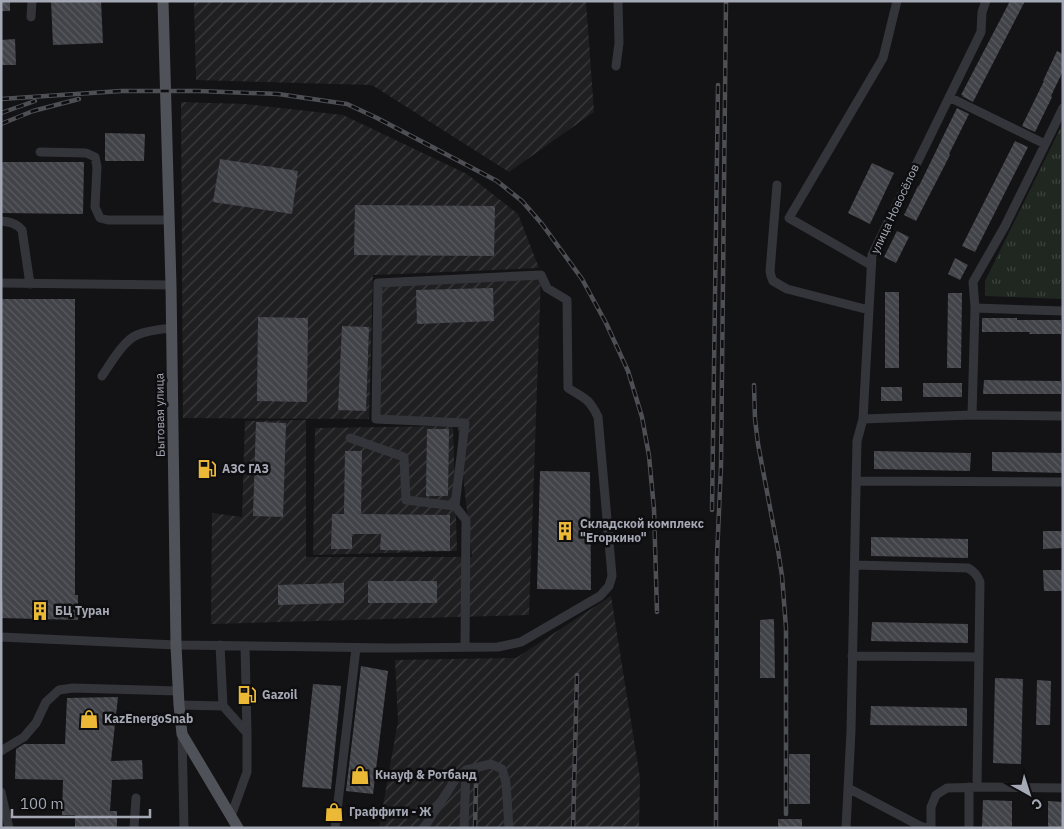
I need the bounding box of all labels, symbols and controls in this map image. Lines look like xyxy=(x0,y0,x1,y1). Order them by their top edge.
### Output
street label: улица Новосёлов xyxy=(867,161,922,256)
street label: Бытовая улица xyxy=(151,372,168,457)
fuel station icon: АЗС ГАЗ xyxy=(196,458,218,480)
place label: АЗС ГАЗ xyxy=(222,461,269,476)
place label: Складской комплекс "Егоркино" xyxy=(580,516,704,545)
building icon: Складской комплекс "Егоркино" xyxy=(554,520,576,542)
building icon: БЦ Туран xyxy=(29,600,51,622)
place label: БЦ Туран xyxy=(55,603,110,618)
fuel station icon: Gazoil xyxy=(236,684,258,706)
place label: Gazoil xyxy=(262,687,298,702)
shop icon: KazEnergoSnab xyxy=(78,708,100,730)
place label: KazEnergoSnab xyxy=(104,711,193,726)
shop icon: Кнауф & Ротбанд xyxy=(349,764,371,786)
place label: Кнауф & Ротбанд xyxy=(375,767,477,782)
north arrow xyxy=(1004,769,1054,819)
scale bar xyxy=(12,786,150,818)
text: 100 m xyxy=(20,794,64,813)
text: С xyxy=(1028,794,1046,814)
shop icon: Граффити - Ж xyxy=(323,801,345,823)
place label: Граффити - Ж xyxy=(349,804,431,819)

